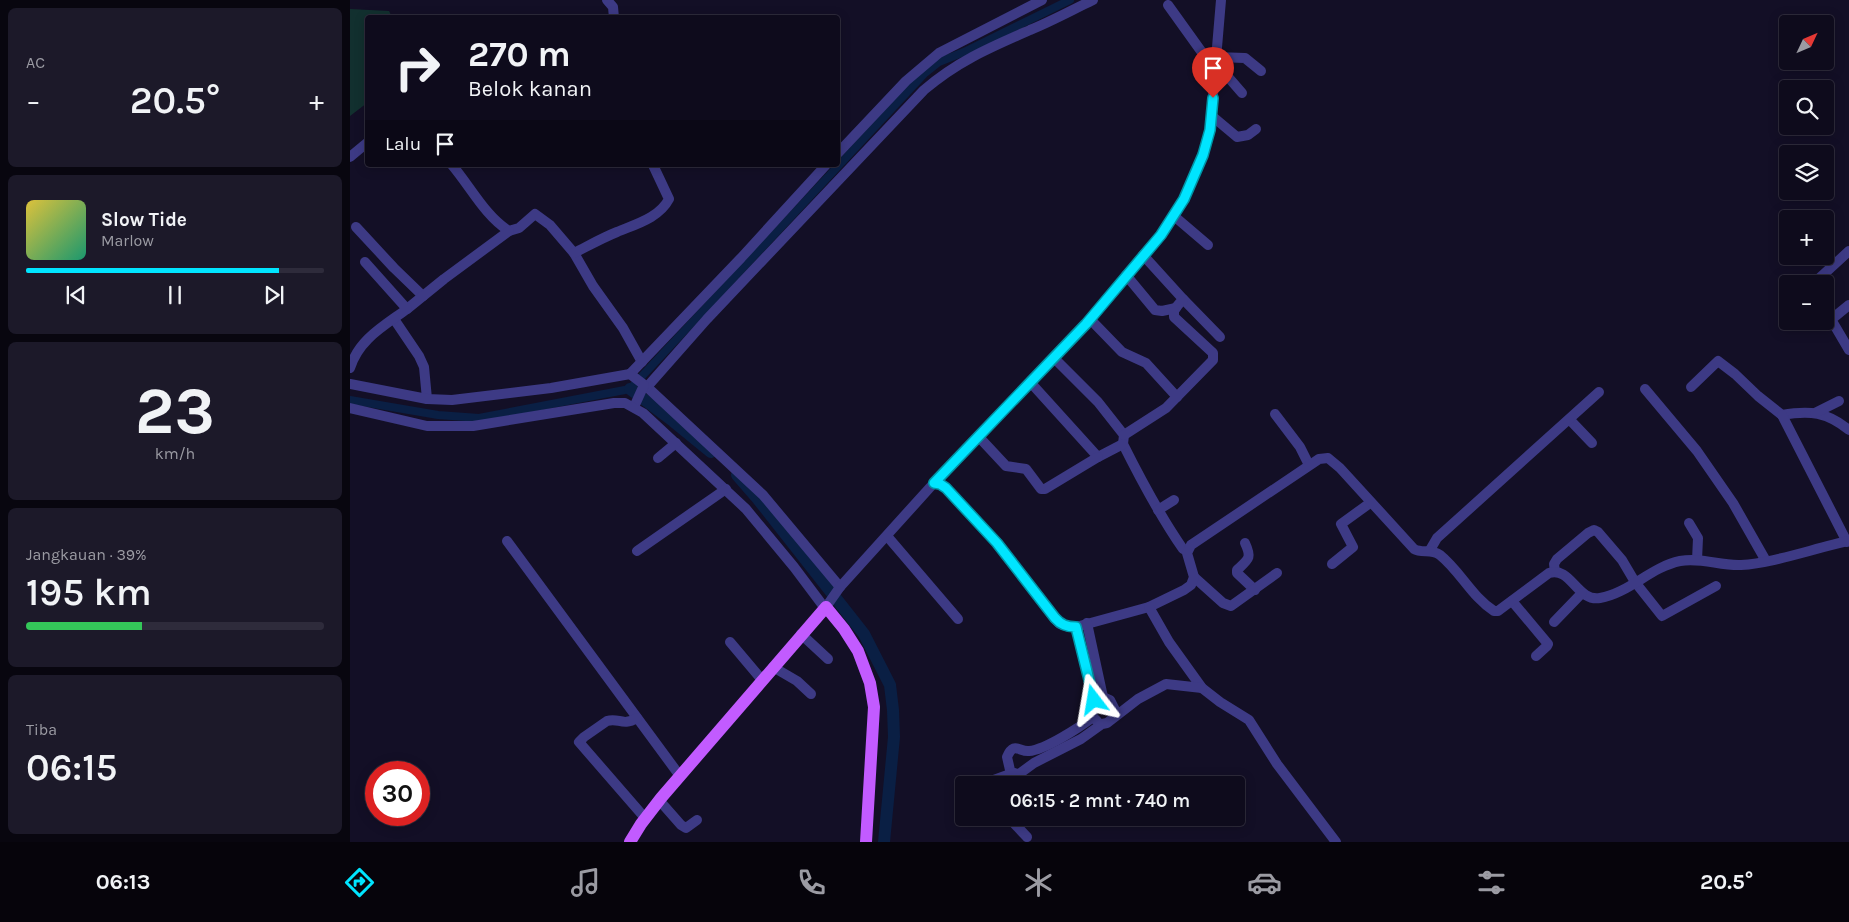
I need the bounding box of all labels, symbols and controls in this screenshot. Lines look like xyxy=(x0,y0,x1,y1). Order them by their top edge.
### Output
north arrow xyxy=(1779,15,1834,70)
map controls xyxy=(1779,15,1834,330)
text: 270 m xyxy=(468,34,571,75)
icon: right xyxy=(385,35,450,100)
pin xyxy=(1192,47,1234,98)
text: AC xyxy=(26,53,45,72)
icon: arrive xyxy=(1199,54,1227,82)
text: Belok kanan xyxy=(468,76,592,102)
text: 20.5° xyxy=(130,78,220,123)
button: search xyxy=(1779,80,1834,135)
text: − xyxy=(26,84,41,117)
text: + xyxy=(309,84,324,117)
icon: arrive xyxy=(431,130,459,158)
text: Lalu xyxy=(385,133,421,155)
button: layers xyxy=(1779,145,1834,200)
text: Slow Tide xyxy=(101,209,187,231)
button: + xyxy=(1779,210,1834,265)
text: Marlow xyxy=(101,231,154,250)
button: − xyxy=(1779,275,1834,330)
icon: previous xyxy=(62,281,90,309)
icon: pause xyxy=(161,281,189,309)
icon: next xyxy=(260,281,288,309)
text: 23 xyxy=(135,373,215,449)
text: km/h xyxy=(155,444,195,463)
text: Jangkauan · 39% xyxy=(26,545,147,564)
text: 195 km xyxy=(26,570,152,615)
position arrow xyxy=(1067,673,1119,725)
text: Tiba xyxy=(26,720,57,739)
text: 06:15 xyxy=(26,745,117,790)
speed limit sign: 30 xyxy=(365,761,430,826)
text: 06:15 · 2 mnt · 740 m xyxy=(1010,790,1190,812)
icon: directions xyxy=(342,865,377,900)
icon: music xyxy=(568,865,603,900)
icon: phone xyxy=(794,865,829,900)
icon: climate xyxy=(1021,865,1056,900)
icon: car xyxy=(1247,865,1282,900)
icon: filters xyxy=(1474,865,1509,900)
text: 06:13 xyxy=(96,869,150,895)
text: 20.5° xyxy=(1700,869,1753,895)

